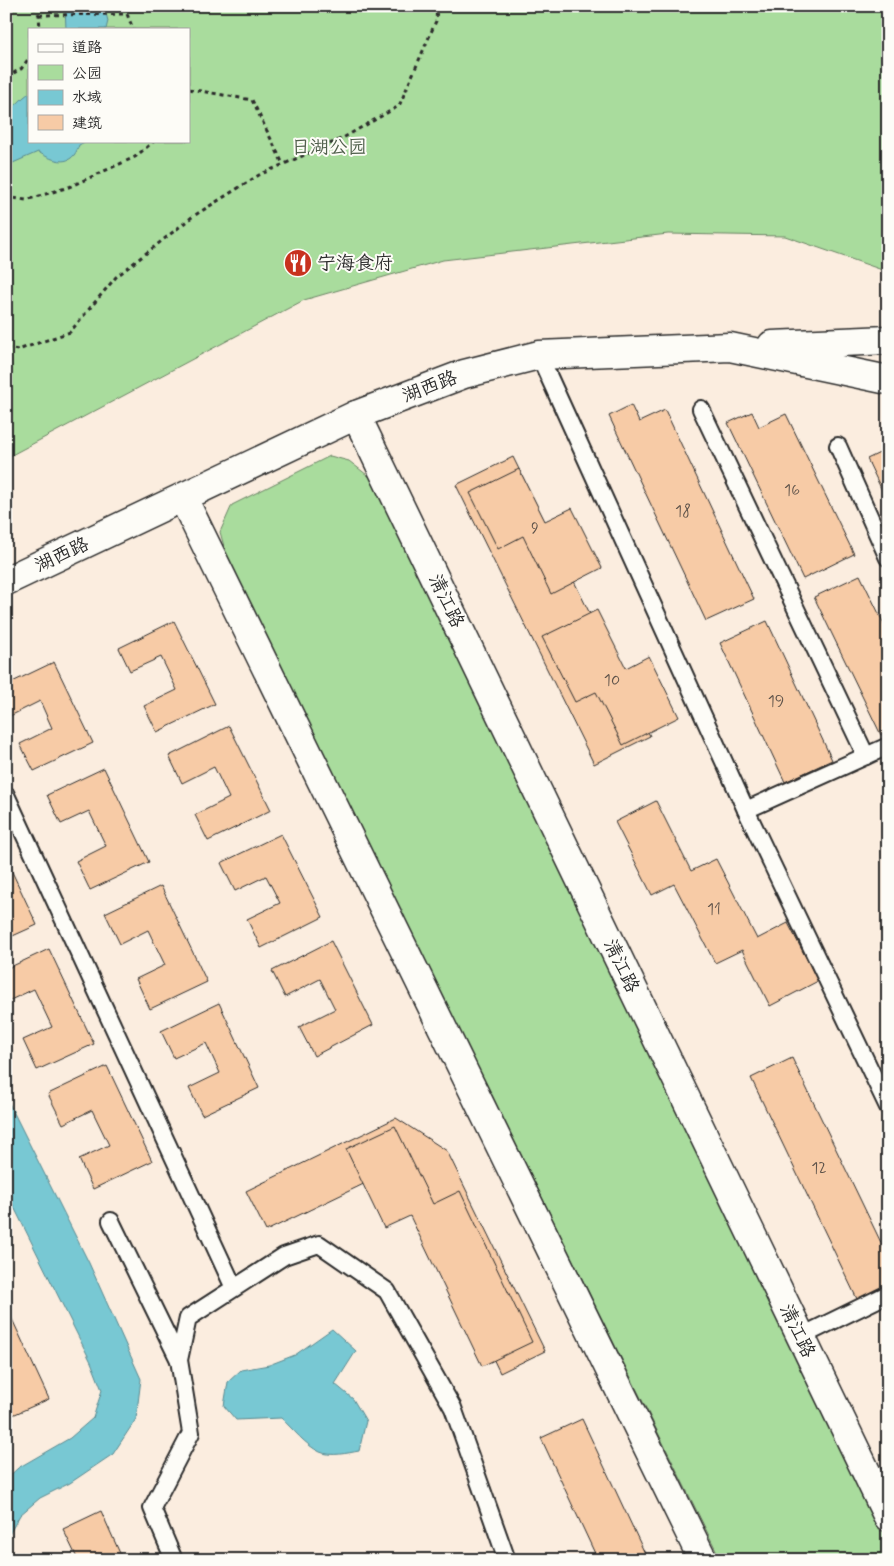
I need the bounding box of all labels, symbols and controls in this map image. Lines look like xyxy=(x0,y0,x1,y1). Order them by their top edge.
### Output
legend xyxy=(28,28,190,142)
text: 道路 xyxy=(72,38,102,58)
text: 公园 xyxy=(72,64,102,84)
text: 水域 xyxy=(72,88,102,108)
text: 建筑 xyxy=(72,114,102,134)
park label: 日湖公园 xyxy=(291,135,367,160)
restaurant icon: 宁海食府 xyxy=(283,248,313,278)
place label: 宁海食府 xyxy=(317,251,393,276)
street label: 湖西路 xyxy=(399,365,461,409)
house number: 16 xyxy=(784,480,800,501)
house number: 18 xyxy=(675,501,691,522)
house number: 9 xyxy=(531,518,539,539)
street label: 湖西路 xyxy=(31,532,93,578)
street label: 清江路 xyxy=(422,570,470,632)
house number: 10 xyxy=(604,670,620,691)
house number: 19 xyxy=(768,691,784,712)
house number: 11 xyxy=(707,899,721,920)
street label: 清江路 xyxy=(597,935,645,997)
house number: 12 xyxy=(811,1158,827,1179)
street label: 清江路 xyxy=(773,1300,821,1362)

